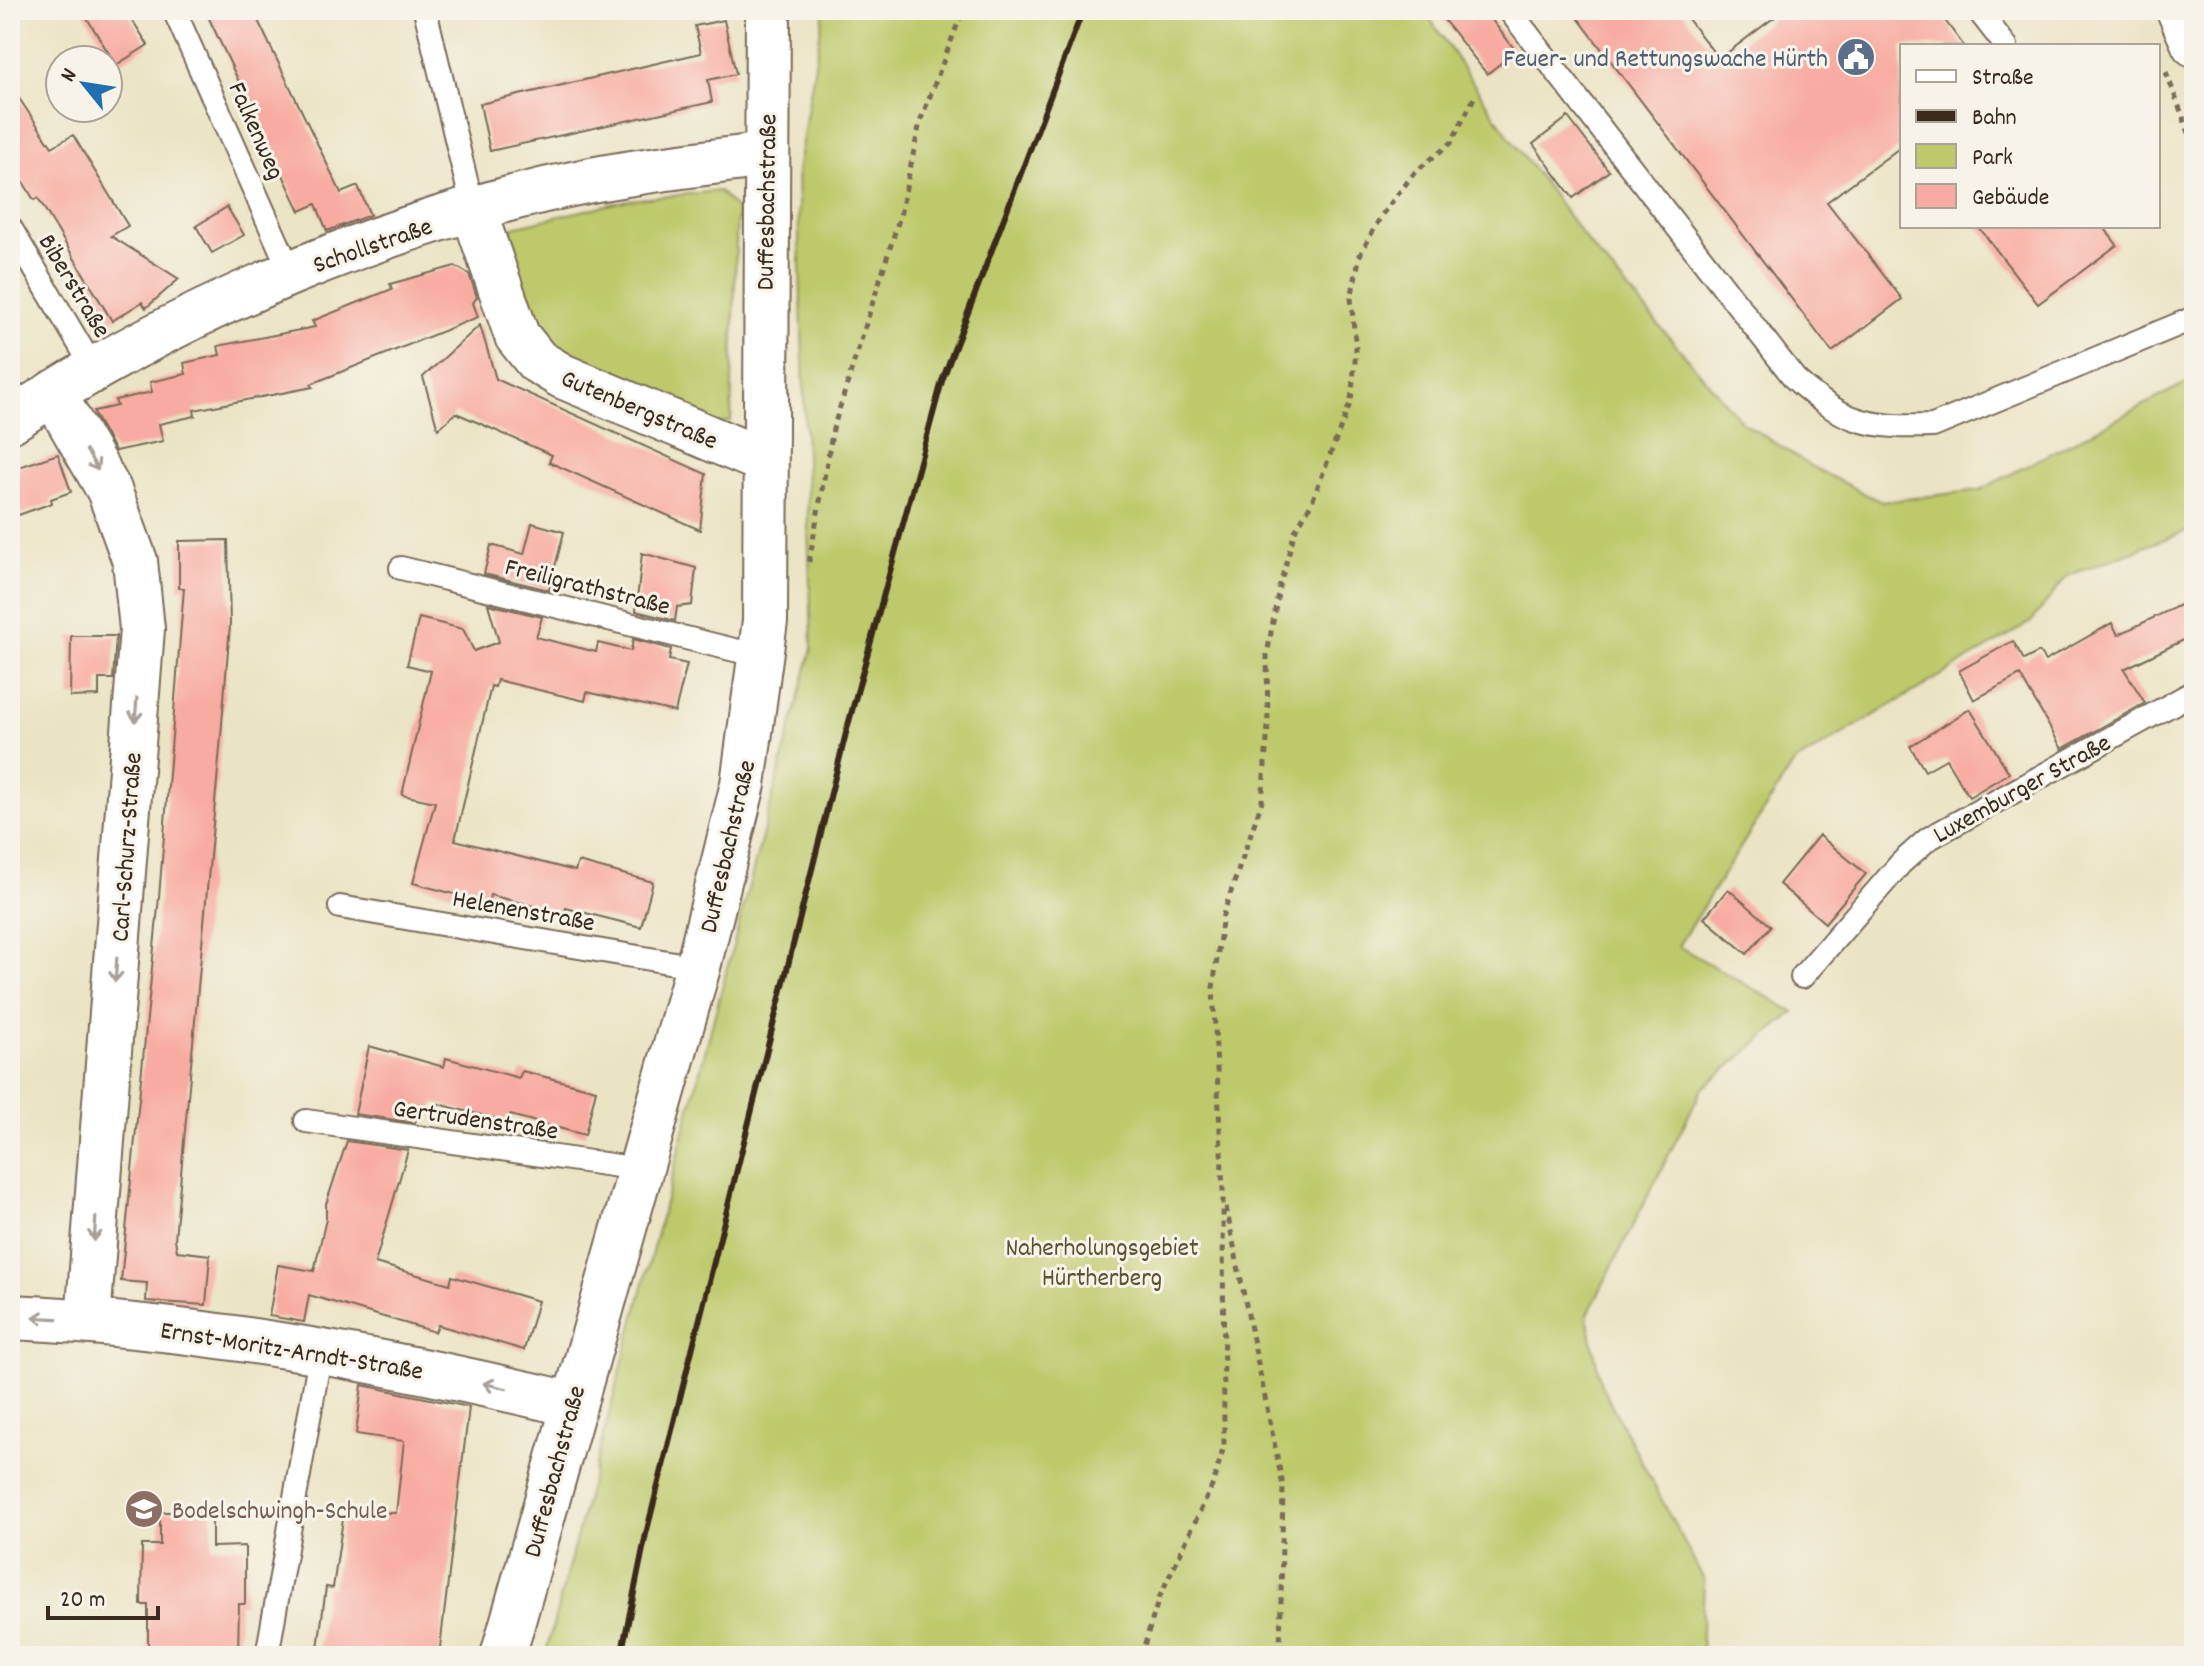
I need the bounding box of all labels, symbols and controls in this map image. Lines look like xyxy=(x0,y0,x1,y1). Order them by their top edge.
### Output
public building icon: Feuer- und Rettungswache Hürth xyxy=(1835,36,1877,78)
place label: Feuer- und Rettungswache Hürth xyxy=(1503,42,1828,79)
north arrow xyxy=(44,44,124,124)
legend xyxy=(1900,44,2160,228)
text: Straße xyxy=(1972,62,2034,96)
text: N xyxy=(54,63,86,88)
street label: Falkenweg xyxy=(217,77,293,186)
text: Bahn xyxy=(1972,102,2017,136)
street label: Duffesbachstraße xyxy=(748,113,789,291)
text: Park xyxy=(1972,142,2013,176)
text: Gebäude xyxy=(1972,182,2049,216)
street label: Schollstraße xyxy=(309,210,438,285)
street label: Biberstraße xyxy=(27,228,119,346)
street label: Gutenbergstraße xyxy=(554,362,723,461)
one-way arrow xyxy=(84,448,100,471)
street label: Freiligrathstraße xyxy=(501,550,674,627)
one-way arrow xyxy=(128,696,143,723)
street label: Luxemburger Straße xyxy=(1927,726,2118,854)
street label: Carl-Schurz-Straße xyxy=(103,751,154,943)
street label: Duffesbachstraße xyxy=(692,757,767,937)
street label: Helenenstraße xyxy=(449,882,598,943)
one-way arrow xyxy=(108,956,123,982)
street label: Gertrudenstraße xyxy=(391,1092,561,1151)
one-way arrow xyxy=(87,1215,102,1242)
park label: Naherholungsgebiet Hürtherberg xyxy=(1005,1231,1199,1298)
one-way arrow xyxy=(32,1311,59,1326)
street label: Ernst-Moritz-Arndt-Straße xyxy=(157,1313,426,1392)
one-way arrow xyxy=(483,1378,509,1393)
street label: Duffesbachstraße xyxy=(516,1382,597,1562)
school or university icon: Bodelschwingh-Schule xyxy=(123,1488,165,1530)
place label: Bodelschwingh-Schule xyxy=(172,1494,387,1531)
scale bar xyxy=(48,1570,158,1620)
text: 20 m xyxy=(60,1584,106,1618)

